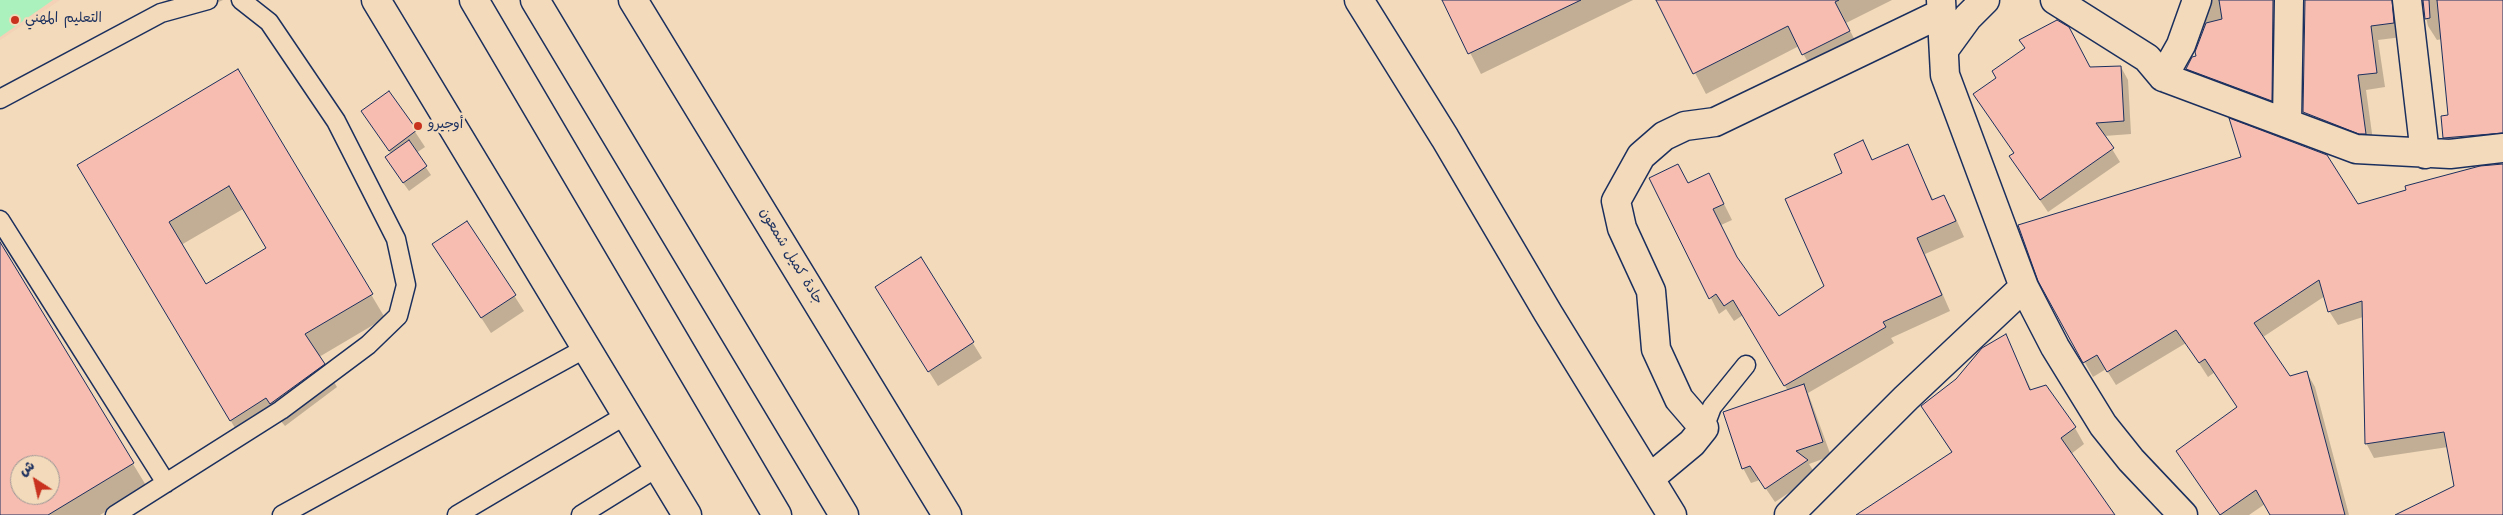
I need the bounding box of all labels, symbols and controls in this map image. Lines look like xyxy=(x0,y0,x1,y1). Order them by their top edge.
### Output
place label: التعليم المهني xyxy=(25,12,102,28)
marker: التعليم المهني xyxy=(9,14,21,26)
place label: أوجيرو xyxy=(428,118,463,134)
marker: أوجيرو xyxy=(412,120,424,132)
street label: جادة كميل شمعون xyxy=(754,206,826,308)
north arrow xyxy=(10,455,60,505)
text: ش xyxy=(14,455,40,482)

